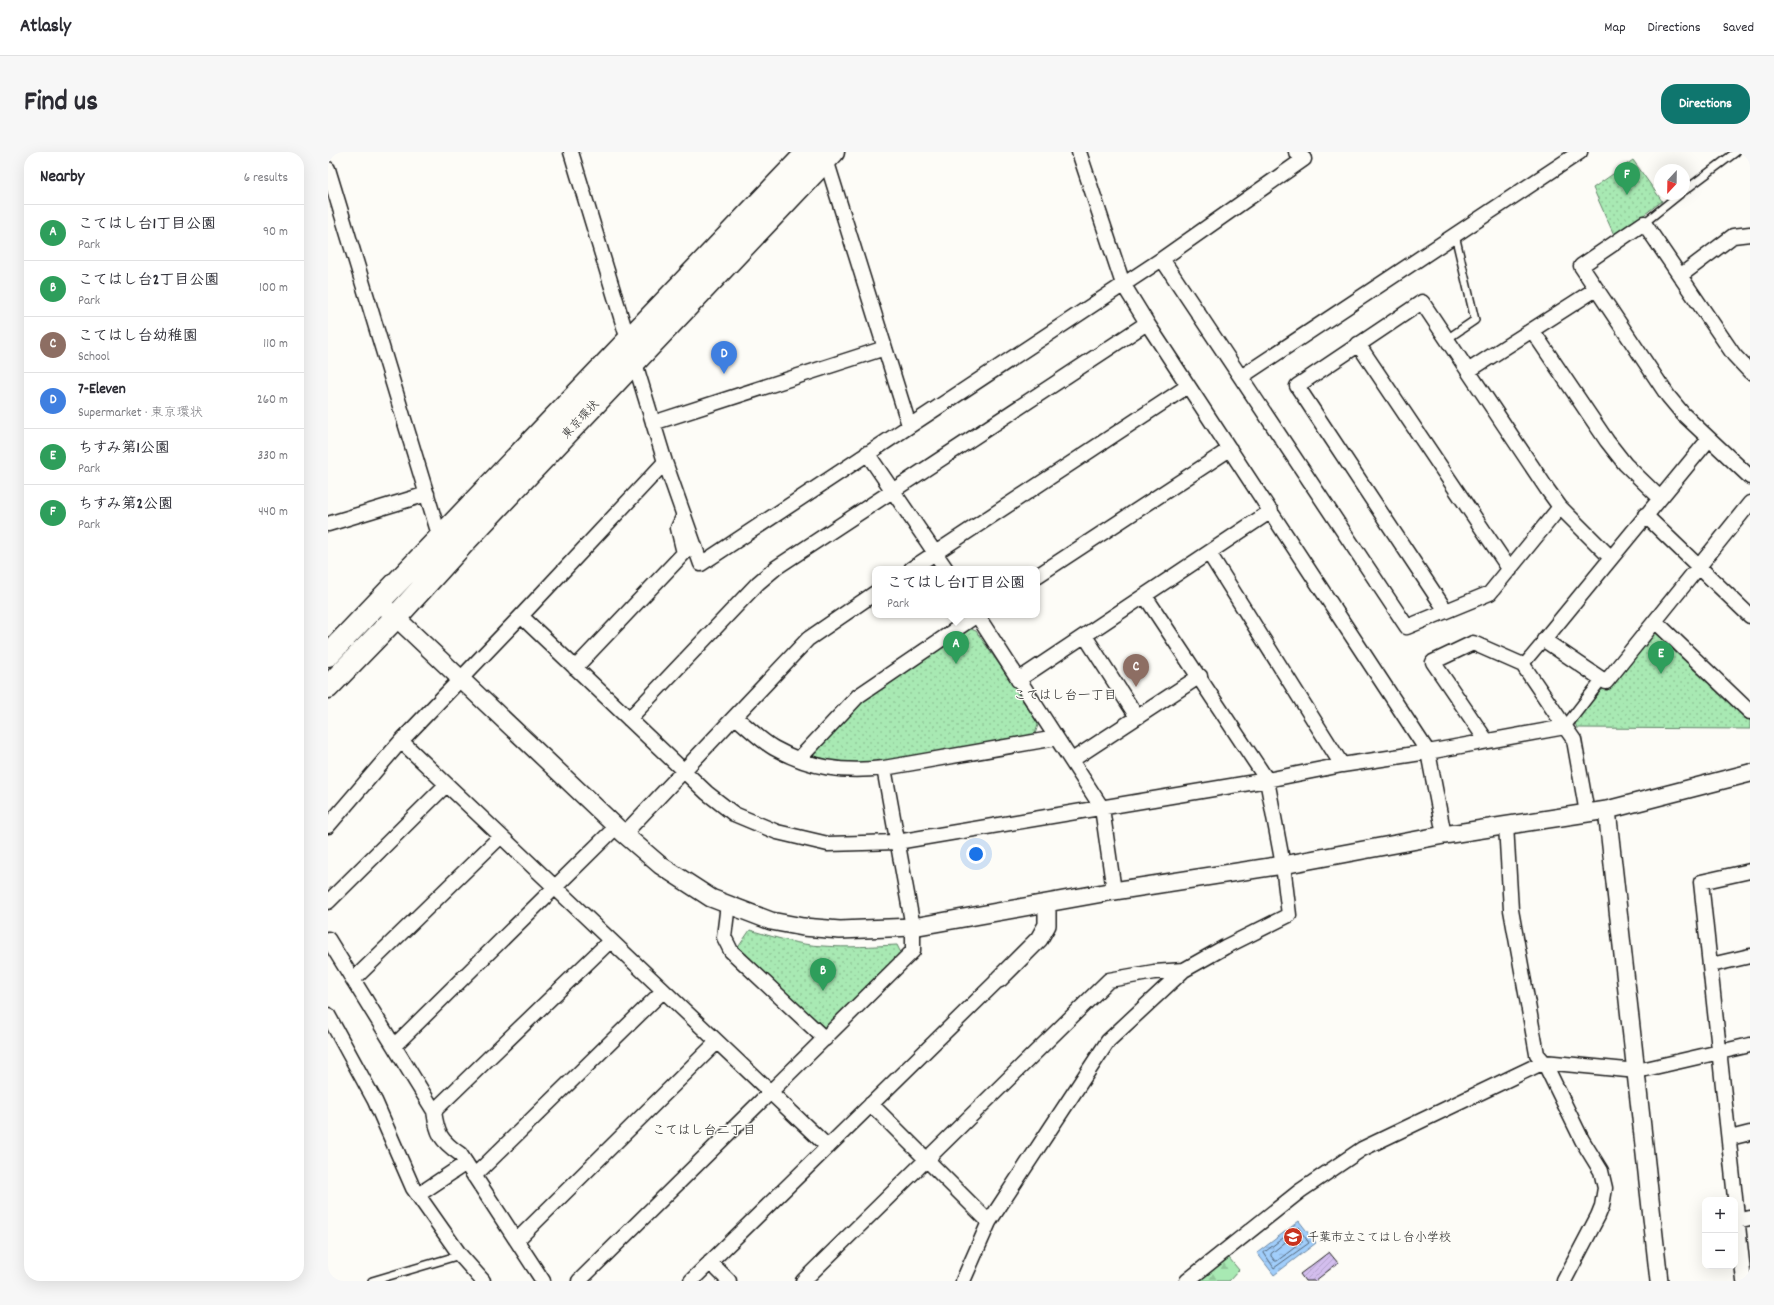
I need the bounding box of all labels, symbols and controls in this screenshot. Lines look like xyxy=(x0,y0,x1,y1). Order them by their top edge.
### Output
text: Atlasly xyxy=(20,14,71,41)
text: Map xyxy=(1604,18,1626,38)
text: Directions xyxy=(1648,18,1701,38)
text: Saved xyxy=(1723,18,1754,38)
text: Find us xyxy=(24,84,98,124)
button: Directions xyxy=(1661,84,1750,124)
pin: F xyxy=(1614,162,1640,195)
north arrow xyxy=(1654,164,1690,200)
text: Nearby xyxy=(40,166,84,190)
text: 6 results xyxy=(244,169,288,188)
text: こてはし台1丁目公園 xyxy=(78,214,216,236)
text: A xyxy=(49,223,57,242)
text: 90 m xyxy=(263,223,288,242)
text: Park xyxy=(78,236,100,255)
text: こてはし台2丁目公園 xyxy=(78,270,219,292)
text: B xyxy=(50,279,56,298)
text: 100 m xyxy=(259,279,288,298)
text: Park xyxy=(78,292,100,311)
text: こてはし台幼稚園 xyxy=(78,326,198,348)
text: C xyxy=(50,335,56,354)
text: 110 m xyxy=(263,335,288,354)
pin: D xyxy=(711,341,737,374)
text: School xyxy=(78,348,110,367)
text: 7-Eleven xyxy=(78,379,126,401)
text: D xyxy=(50,391,56,410)
text: 260 m xyxy=(257,391,288,410)
street label: 東京環状 xyxy=(559,397,604,443)
text: Supermarket · 東京環状 xyxy=(78,404,203,423)
text: ちすみ第1公園 xyxy=(78,438,170,460)
text: E xyxy=(50,447,56,466)
text: 330 m xyxy=(257,447,288,466)
text: Park xyxy=(78,460,100,479)
text: ちすみ第2公園 xyxy=(78,494,173,516)
text: F xyxy=(50,503,56,522)
text: 440 m xyxy=(258,503,288,522)
text: Park xyxy=(78,516,100,535)
popup xyxy=(872,566,1040,618)
text: こてはし台1丁目公園 xyxy=(887,573,1025,595)
text: Park xyxy=(887,595,909,614)
pin: A xyxy=(943,631,969,664)
pin: E xyxy=(1648,641,1674,674)
pin: C xyxy=(1123,654,1149,687)
district label: こてはし台一丁目 xyxy=(1013,687,1117,706)
your location xyxy=(966,844,986,864)
pin: B xyxy=(810,958,836,991)
district label: こてはし台二丁目 xyxy=(652,1122,756,1141)
map controls xyxy=(1702,1197,1738,1269)
button: + xyxy=(1702,1197,1738,1233)
school or university icon: 千葉市立こてはし台小学校 xyxy=(1282,1226,1304,1248)
place label: 千葉市立こてはし台小学校 xyxy=(1307,1230,1451,1247)
button: − xyxy=(1702,1233,1738,1269)

